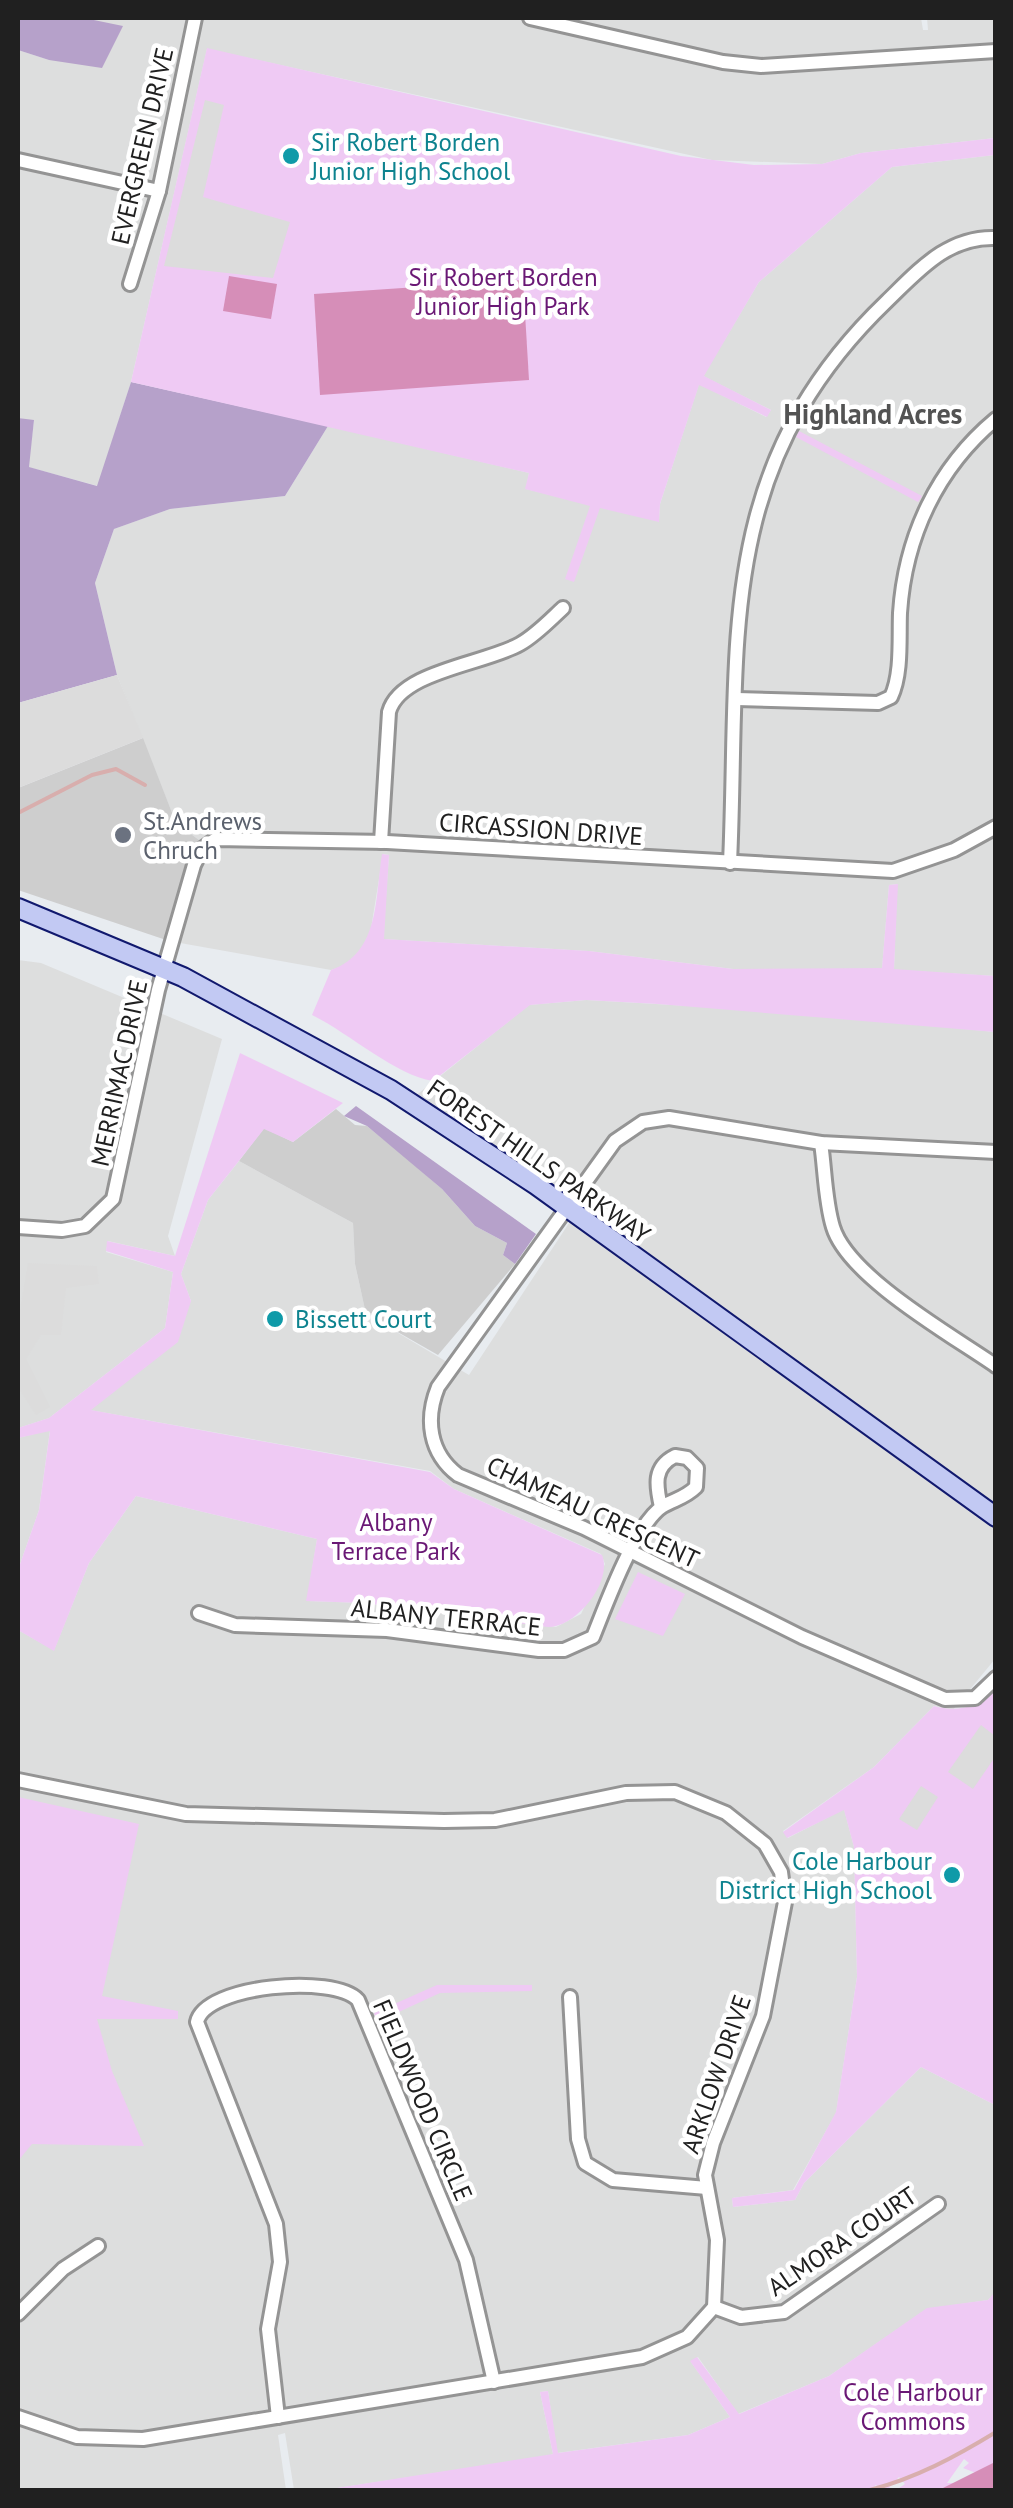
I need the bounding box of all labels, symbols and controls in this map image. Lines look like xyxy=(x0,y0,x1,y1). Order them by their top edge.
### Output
street label: EVERGREEN DRIVE xyxy=(104,44,180,248)
place label: Sir Robert Borden Junior High School xyxy=(310,126,511,187)
marker: Sir Robert Borden Junior High School xyxy=(280,145,302,167)
park label: Sir Robert Borden Junior High Park xyxy=(408,261,598,322)
district label: Highland Acres xyxy=(784,395,963,432)
place label: St.Andrews Chruch xyxy=(143,805,262,866)
street label: CIRCASSION DRIVE xyxy=(438,806,644,852)
marker: St.Andrews Chruch xyxy=(112,824,134,846)
street label: MERRIMAC DRIVE xyxy=(84,977,154,1169)
street label: FOREST HILLS PARKWAY xyxy=(421,1072,657,1250)
place label: Bissett Court xyxy=(295,1303,432,1335)
marker: Bissett Court xyxy=(264,1308,286,1330)
street label: CHAMEAU CRESCENT xyxy=(482,1449,704,1575)
park label: Albany Terrace Park xyxy=(332,1506,460,1567)
street label: ALBANY TERRACE xyxy=(349,1591,543,1643)
place label: Cole Harbour District High School xyxy=(719,1845,933,1906)
marker: Cole Harbour District High School xyxy=(941,1864,963,1886)
street label: ARKLOW DRIVE xyxy=(674,1991,758,2157)
street label: FIELDWOOD CIRCLE xyxy=(366,1994,480,2206)
street label: ALMORA COURT xyxy=(761,2179,923,2303)
park label: Cole Harbour Commons xyxy=(843,2376,984,2437)

